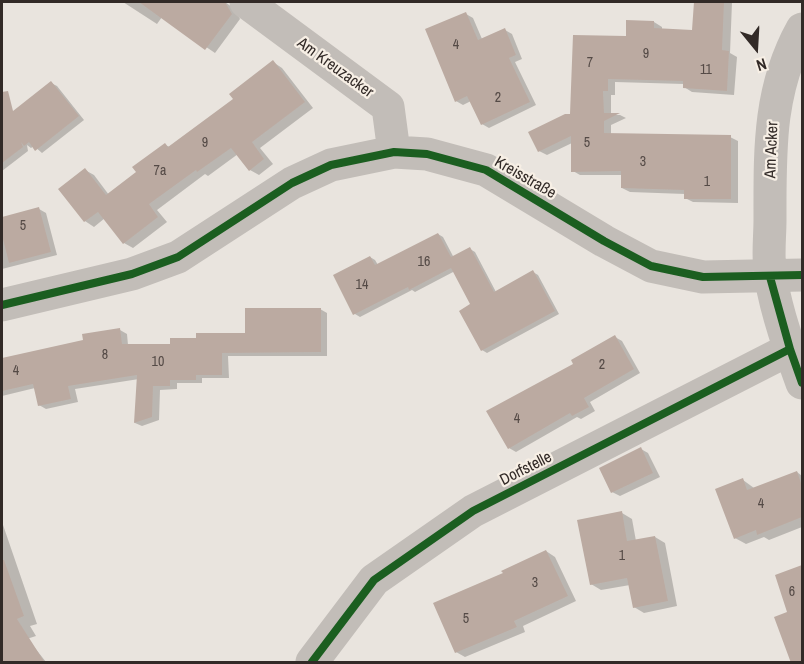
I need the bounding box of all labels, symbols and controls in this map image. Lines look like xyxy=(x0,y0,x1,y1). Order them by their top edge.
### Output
north arrow xyxy=(726,18,786,78)
street label: Am Kreuzacker xyxy=(293,34,377,102)
house number: 4 xyxy=(453,37,459,53)
house number: 9 xyxy=(643,46,649,62)
text: N xyxy=(754,53,769,77)
house number: 7 xyxy=(587,55,593,71)
house number: 11 xyxy=(700,62,712,78)
house number: 2 xyxy=(495,90,501,106)
street label: Am Acker xyxy=(761,121,783,179)
house number: 9 xyxy=(202,135,208,151)
house number: 5 xyxy=(584,135,590,151)
street label: Kreisstraße xyxy=(491,153,559,203)
house number: 3 xyxy=(640,154,646,170)
house number: 7a xyxy=(154,163,166,179)
house number: 1 xyxy=(704,174,710,190)
house number: 5 xyxy=(20,218,26,234)
house number: 16 xyxy=(418,254,430,270)
house number: 14 xyxy=(356,277,368,293)
house number: 8 xyxy=(102,347,108,363)
house number: 10 xyxy=(152,354,164,370)
house number: 2 xyxy=(599,357,605,373)
house number: 4 xyxy=(13,363,19,379)
house number: 4 xyxy=(514,411,520,427)
street label: Dorfstelle xyxy=(497,448,555,490)
house number: 4 xyxy=(758,496,764,512)
house number: 1 xyxy=(619,548,625,564)
house number: 3 xyxy=(532,575,538,591)
house number: 6 xyxy=(789,584,795,600)
house number: 5 xyxy=(463,611,469,627)

